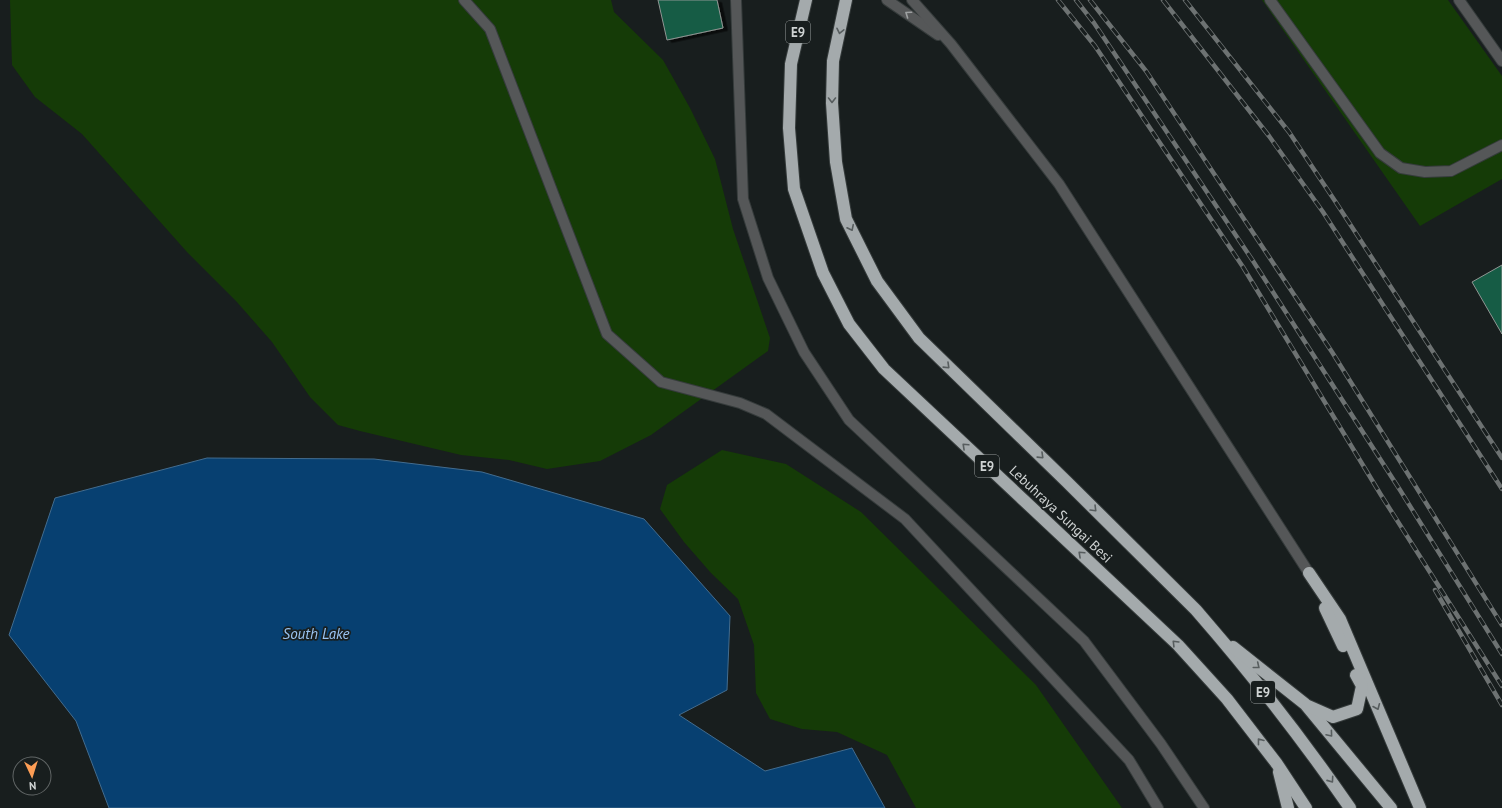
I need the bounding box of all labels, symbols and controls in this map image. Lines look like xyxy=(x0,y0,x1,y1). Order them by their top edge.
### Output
one-way arrow xyxy=(905,12,912,19)
road number: E9 xyxy=(786,21,810,43)
one-way arrow xyxy=(836,27,844,34)
one-way arrow xyxy=(828,97,836,103)
one-way arrow xyxy=(846,224,854,232)
one-way arrow xyxy=(942,361,950,368)
one-way arrow xyxy=(963,443,970,450)
one-way arrow xyxy=(1036,451,1044,459)
road number: E9 xyxy=(975,455,999,477)
street label: Lebuhraya Sungai Besi xyxy=(1006,461,1116,567)
one-way arrow xyxy=(1089,504,1097,511)
one-way arrow xyxy=(1078,551,1086,558)
water label: South Lake xyxy=(283,624,349,643)
one-way arrow xyxy=(1172,640,1180,648)
one-way arrow xyxy=(1253,661,1260,668)
road number: E9 xyxy=(1251,681,1275,703)
one-way arrow xyxy=(1372,703,1380,711)
one-way arrow xyxy=(1326,730,1333,737)
one-way arrow xyxy=(1257,739,1264,746)
north arrow xyxy=(12,756,52,796)
one-way arrow xyxy=(1326,776,1334,783)
text: N xyxy=(29,779,37,793)

